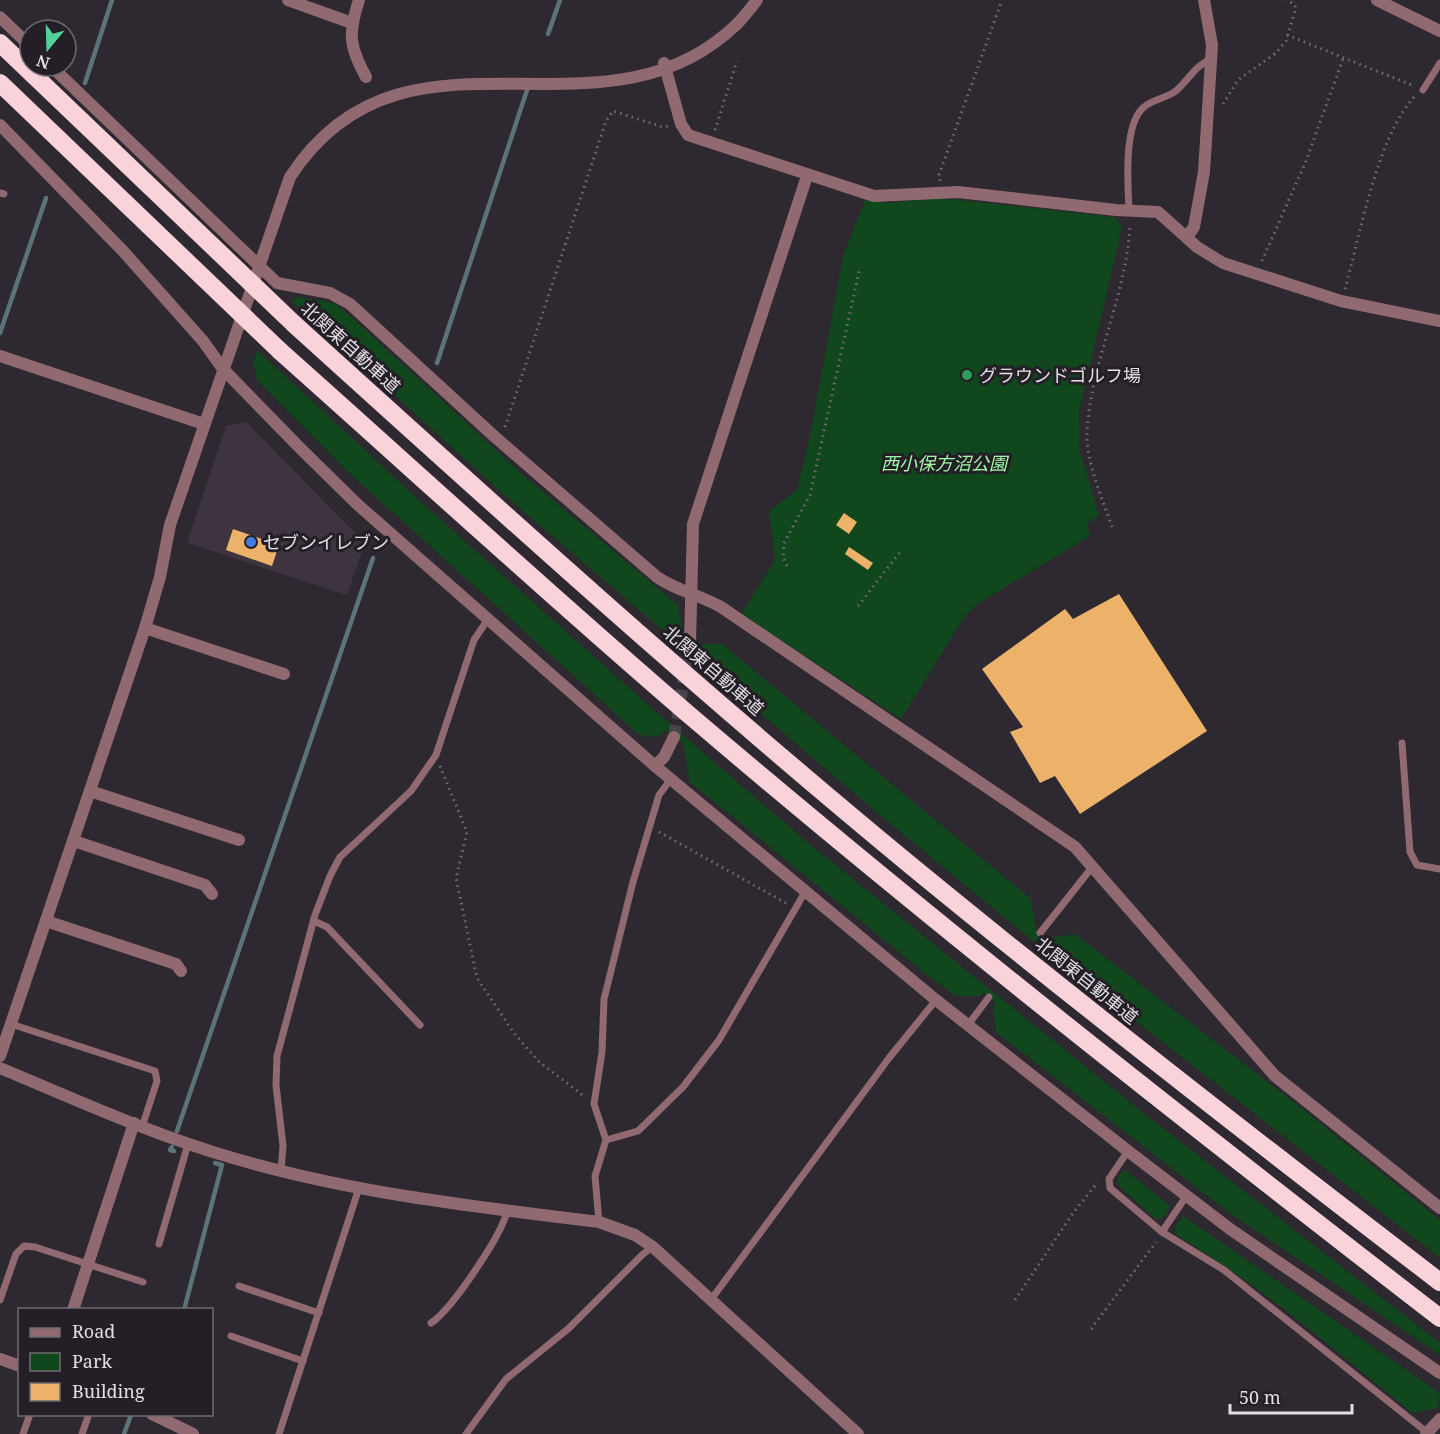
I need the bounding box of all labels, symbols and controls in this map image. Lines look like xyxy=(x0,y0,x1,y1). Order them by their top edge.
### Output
north arrow xyxy=(18,18,78,78)
text: N xyxy=(33,50,53,75)
street label: 北関東自動車道 xyxy=(296,296,406,398)
place label: グラウンドゴルフ場 xyxy=(979,363,1141,387)
marker: グラウンドゴルフ場 xyxy=(960,368,974,382)
park label: 西小保方沼公園 xyxy=(881,451,1010,475)
place label: セブンイレブン xyxy=(263,530,389,554)
marker: セブンイレブン xyxy=(244,535,258,549)
street label: 北関東自動車道 xyxy=(659,620,769,720)
street label: 北関東自動車道 xyxy=(1030,931,1144,1029)
legend xyxy=(18,1308,213,1416)
text: Road xyxy=(72,1319,115,1343)
text: Park xyxy=(72,1349,112,1373)
scale bar xyxy=(1230,1377,1352,1415)
text: Building xyxy=(72,1379,145,1403)
text: 50 m xyxy=(1239,1385,1281,1409)

